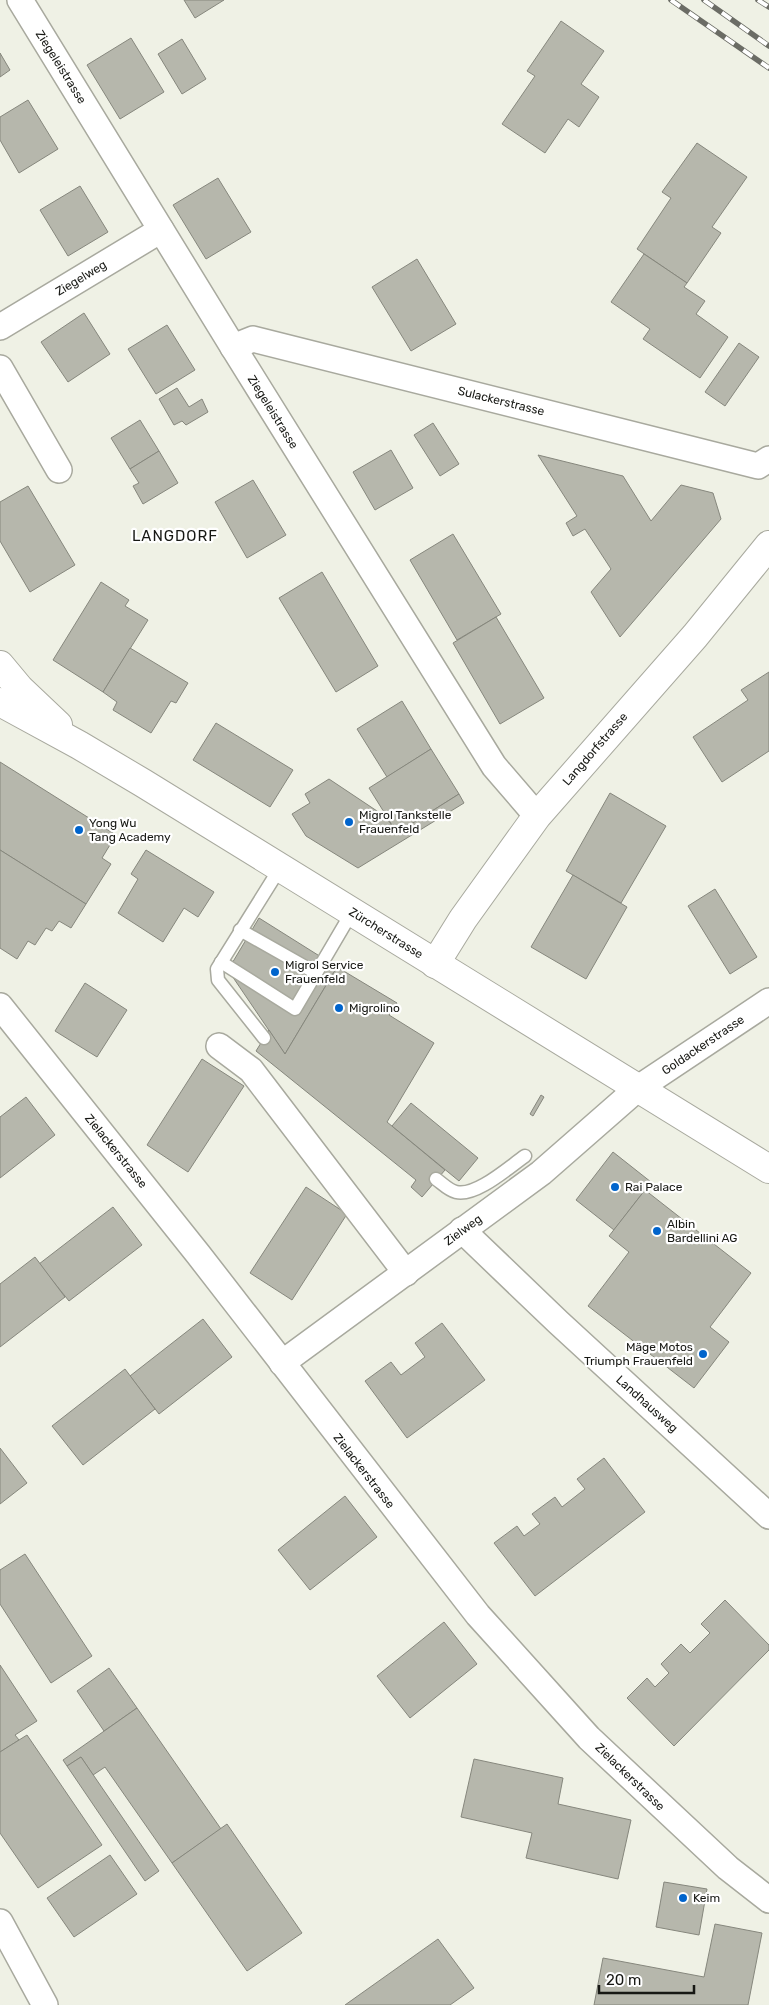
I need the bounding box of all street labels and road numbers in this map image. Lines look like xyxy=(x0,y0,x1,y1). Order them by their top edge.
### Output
street label: Ziegeleistrasse xyxy=(33,28,89,107)
street label: Ziegelweg xyxy=(53,257,109,299)
street label: Ziegeleistrasse xyxy=(245,373,301,452)
street label: Sulackerstrasse xyxy=(456,383,546,419)
street label: Langdorfstrasse xyxy=(560,710,631,788)
street label: Zürcherstrasse xyxy=(346,905,426,962)
street label: Goldackerstrasse xyxy=(659,1012,747,1078)
street label: Zielackerstrasse xyxy=(82,1111,150,1191)
street label: Zielweg xyxy=(441,1212,485,1248)
street label: Landhausweg xyxy=(613,1373,681,1435)
street label: Zielackerstrasse xyxy=(330,1431,398,1511)
street label: Zielackerstrasse xyxy=(592,1740,668,1814)

